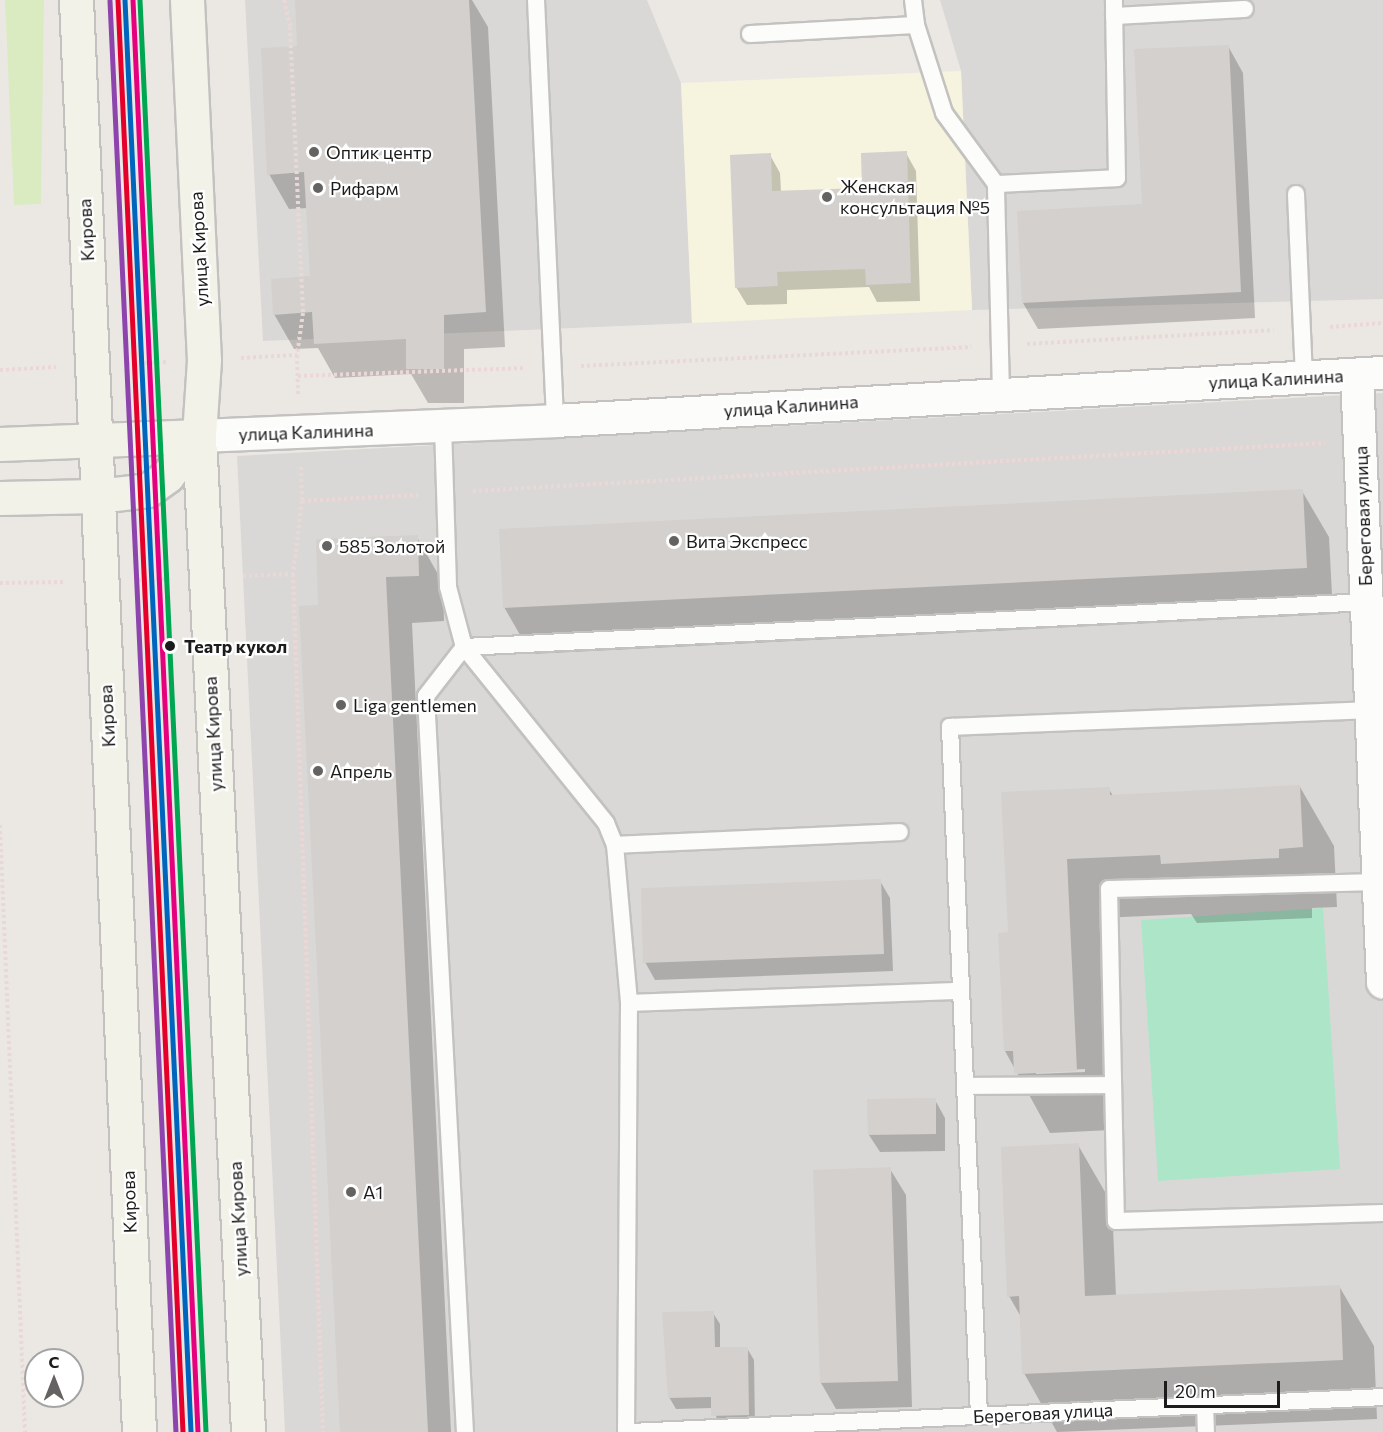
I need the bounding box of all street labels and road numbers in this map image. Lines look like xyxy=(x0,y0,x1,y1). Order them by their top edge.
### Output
street label: улица Кирова xyxy=(185,191,213,307)
street label: Кирова xyxy=(74,198,98,262)
street label: улица Калинина xyxy=(1208,365,1344,393)
street label: улица Калинина xyxy=(723,391,859,421)
street label: улица Калинина xyxy=(238,419,374,445)
street label: Береговая улица xyxy=(1350,445,1376,587)
street label: улица Кирова xyxy=(199,676,227,792)
street label: Кирова xyxy=(95,684,119,748)
street label: улица Кирова xyxy=(224,1161,252,1277)
street label: Кирова xyxy=(117,1170,141,1234)
street label: Береговая улица xyxy=(972,1399,1114,1427)

